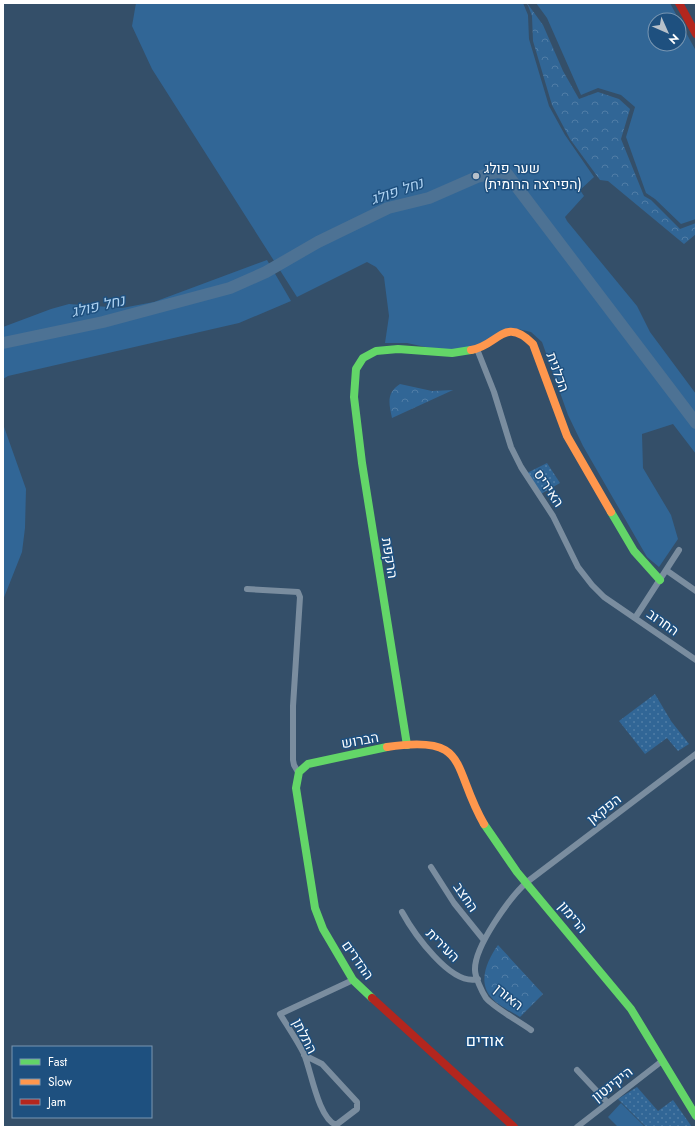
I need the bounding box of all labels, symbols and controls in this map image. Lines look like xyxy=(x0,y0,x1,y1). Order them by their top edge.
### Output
north arrow xyxy=(647,12,687,52)
text: N xyxy=(665,30,683,48)
place label: שער פולג (הפירצה הרומית) xyxy=(484,158,582,194)
water label: נחל פולג xyxy=(368,171,428,210)
marker: שער פולג (הפירצה הרומית) xyxy=(471,171,481,181)
water label: נחל פולג xyxy=(69,289,128,323)
street label: הכלנית xyxy=(542,349,574,395)
street label: האיריס xyxy=(529,465,569,511)
street label: הרקפת xyxy=(377,536,403,580)
street label: החרוב xyxy=(643,604,683,640)
street label: הברוש xyxy=(340,727,380,753)
street label: הפקאן xyxy=(583,789,625,829)
street label: החצב xyxy=(449,878,483,916)
street label: הרימון xyxy=(554,897,592,937)
street label: העירית xyxy=(422,924,464,966)
street label: ההדרים xyxy=(337,936,379,984)
street label: האורן xyxy=(490,979,528,1015)
street label: התלתן xyxy=(288,1015,322,1057)
district label: אודים xyxy=(466,1029,504,1052)
legend xyxy=(12,1046,152,1118)
text: Fast xyxy=(48,1053,67,1071)
street label: היקינטון xyxy=(587,1062,637,1106)
text: Slow xyxy=(48,1073,73,1091)
text: Jam xyxy=(46,1093,66,1111)

